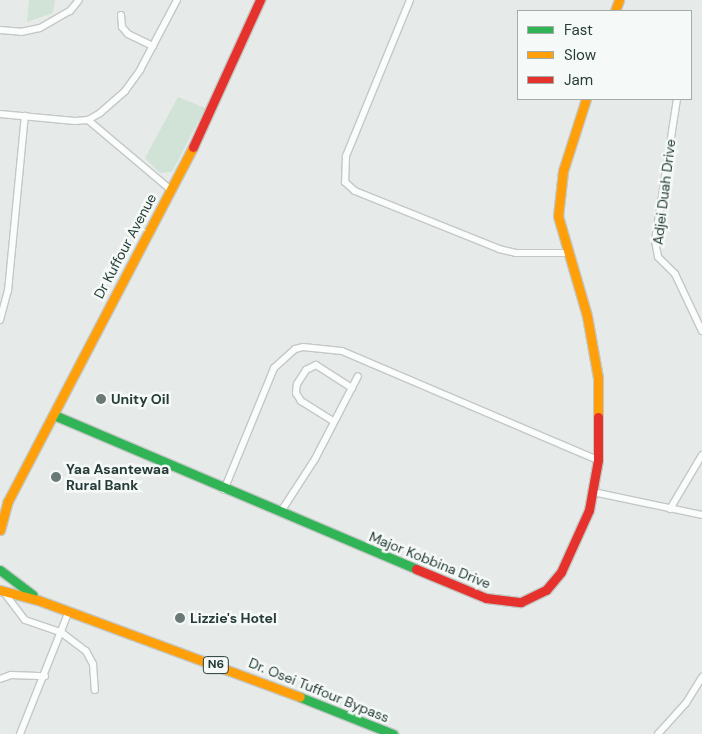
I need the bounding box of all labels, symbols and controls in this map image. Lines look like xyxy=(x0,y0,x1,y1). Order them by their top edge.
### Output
legend xyxy=(517,10,692,100)
text: Fast xyxy=(564,20,593,40)
text: Slow xyxy=(564,45,596,65)
text: Jam xyxy=(564,70,593,90)
street label: Adjei Duah Drive xyxy=(649,138,679,246)
street label: Dr Kuffour Avenue xyxy=(90,191,160,301)
place label: Unity Oil xyxy=(111,391,169,407)
marker: Unity Oil xyxy=(95,393,107,405)
place label: Yaa Asantewaa Rural Bank xyxy=(66,461,169,494)
marker: Yaa Asantewaa Rural Bank xyxy=(50,471,62,483)
street label: Major Kobbina Drive xyxy=(367,528,493,592)
place label: Lizzie's Hotel xyxy=(190,610,277,626)
marker: Lizzie's Hotel xyxy=(174,612,186,624)
street label: Dr. Osei Tuffour Bypass xyxy=(246,654,392,726)
road number: N6 xyxy=(202,656,230,674)

